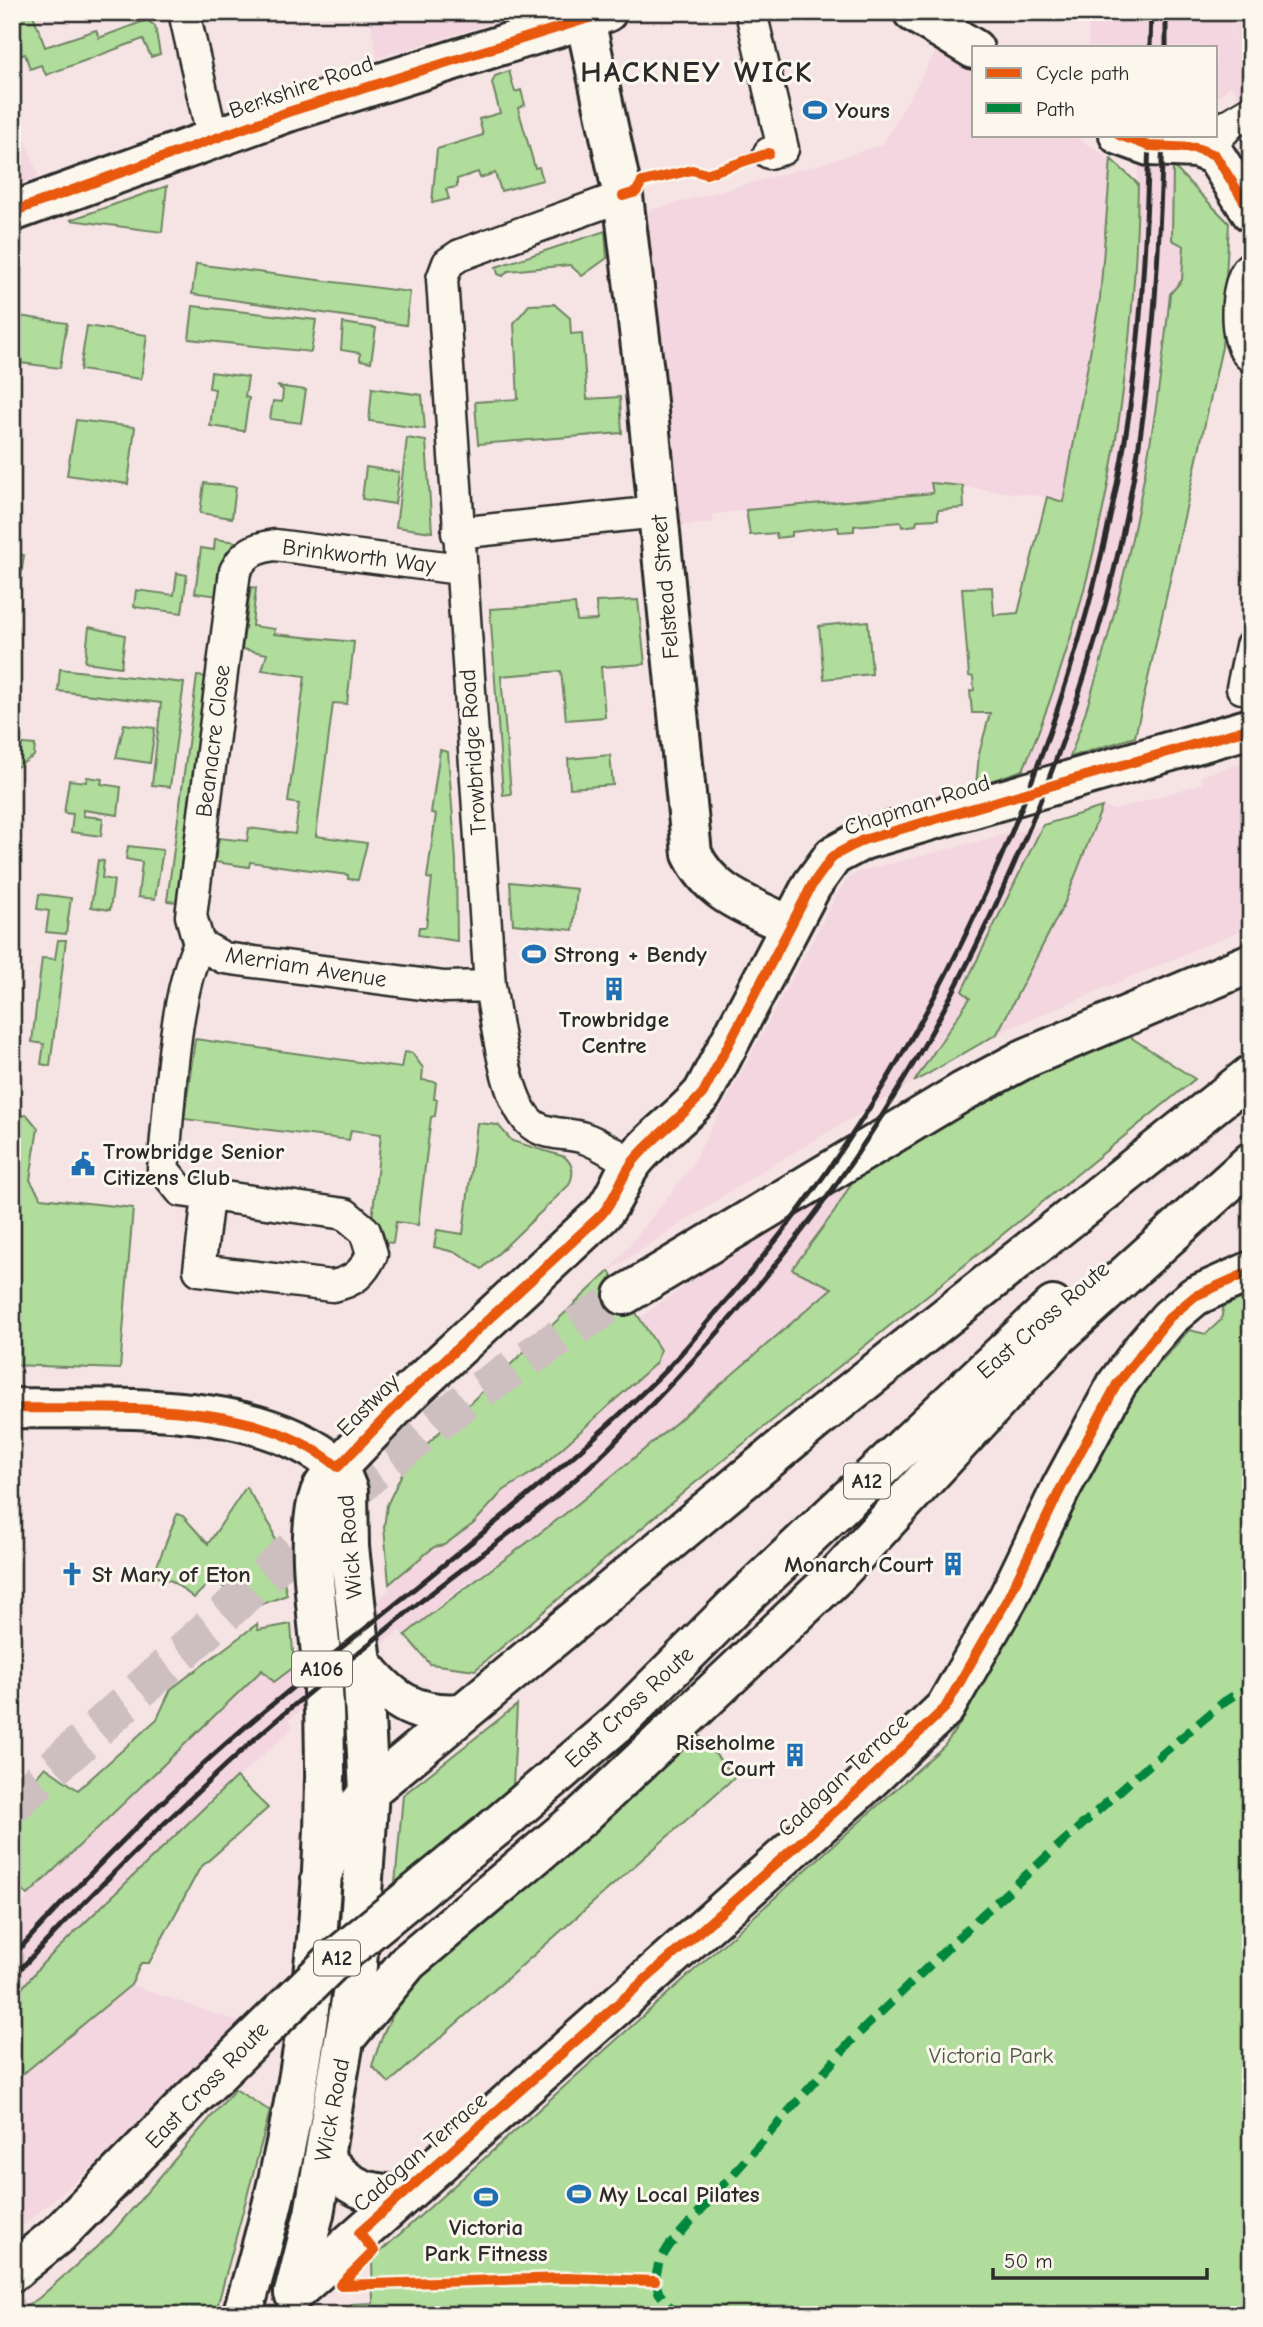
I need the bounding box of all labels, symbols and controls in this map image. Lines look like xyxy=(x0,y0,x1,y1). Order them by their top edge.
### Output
legend xyxy=(972,46,1218,136)
street label: Berkshire Road xyxy=(225,50,377,124)
district label: HACKNEY WICK xyxy=(580,55,814,90)
text: Cycle path xyxy=(1036,61,1129,85)
sports icon: Yours xyxy=(801,96,829,124)
place label: Yours xyxy=(835,97,890,124)
text: Path xyxy=(1036,97,1075,121)
street label: Felstead Street xyxy=(645,512,685,660)
street label: Brinkworth Way xyxy=(281,533,438,579)
street label: Beanacre Close xyxy=(190,663,236,819)
street label: Trowbridge Road xyxy=(454,668,492,836)
street label: Chapman Road xyxy=(841,769,993,841)
sports icon: Strong + Bendy xyxy=(520,940,548,968)
street label: Merriam Avenue xyxy=(223,941,389,993)
place label: Strong + Bendy xyxy=(554,941,707,968)
building icon: Trowbridge Centre xyxy=(600,975,628,1003)
place label: Trowbridge Centre xyxy=(559,1006,669,1059)
place label: Trowbridge Senior Citizens Club xyxy=(103,1138,285,1191)
public building icon: Trowbridge Senior Citizens Club xyxy=(69,1150,97,1178)
street label: East Cross Route xyxy=(971,1255,1115,1385)
street label: Eastway xyxy=(331,1368,405,1442)
road number: A12 xyxy=(844,1464,890,1498)
street label: Wick Road xyxy=(332,1494,368,1600)
building icon: Monarch Court xyxy=(939,1550,967,1578)
place label: Monarch Court xyxy=(784,1551,933,1578)
church icon: St Mary of Eton xyxy=(58,1560,86,1588)
place label: St Mary of Eton xyxy=(92,1561,251,1588)
street label: East Cross Route xyxy=(559,1641,699,1773)
road number: A106 xyxy=(292,1652,352,1686)
street label: Cadogan Terrace xyxy=(772,1708,914,1842)
place label: Riseholme Court xyxy=(676,1729,775,1782)
building icon: Riseholme Court xyxy=(781,1741,809,1769)
road number: A12 xyxy=(314,1940,360,1976)
street label: East Cross Route xyxy=(140,2016,274,2154)
park label: Victoria Park xyxy=(929,2042,1053,2069)
street label: Wick Road xyxy=(309,2056,355,2164)
street label: Cadogan Terrace xyxy=(347,2086,493,2218)
sports icon: My Local Pilates xyxy=(565,2180,593,2208)
place label: My Local Pilates xyxy=(599,2181,760,2208)
sports icon: Victoria Park Fitness xyxy=(472,2183,500,2211)
place label: Victoria Park Fitness xyxy=(425,2214,548,2267)
scale bar xyxy=(993,2236,1207,2280)
text: 50 m xyxy=(1004,2249,1053,2273)

